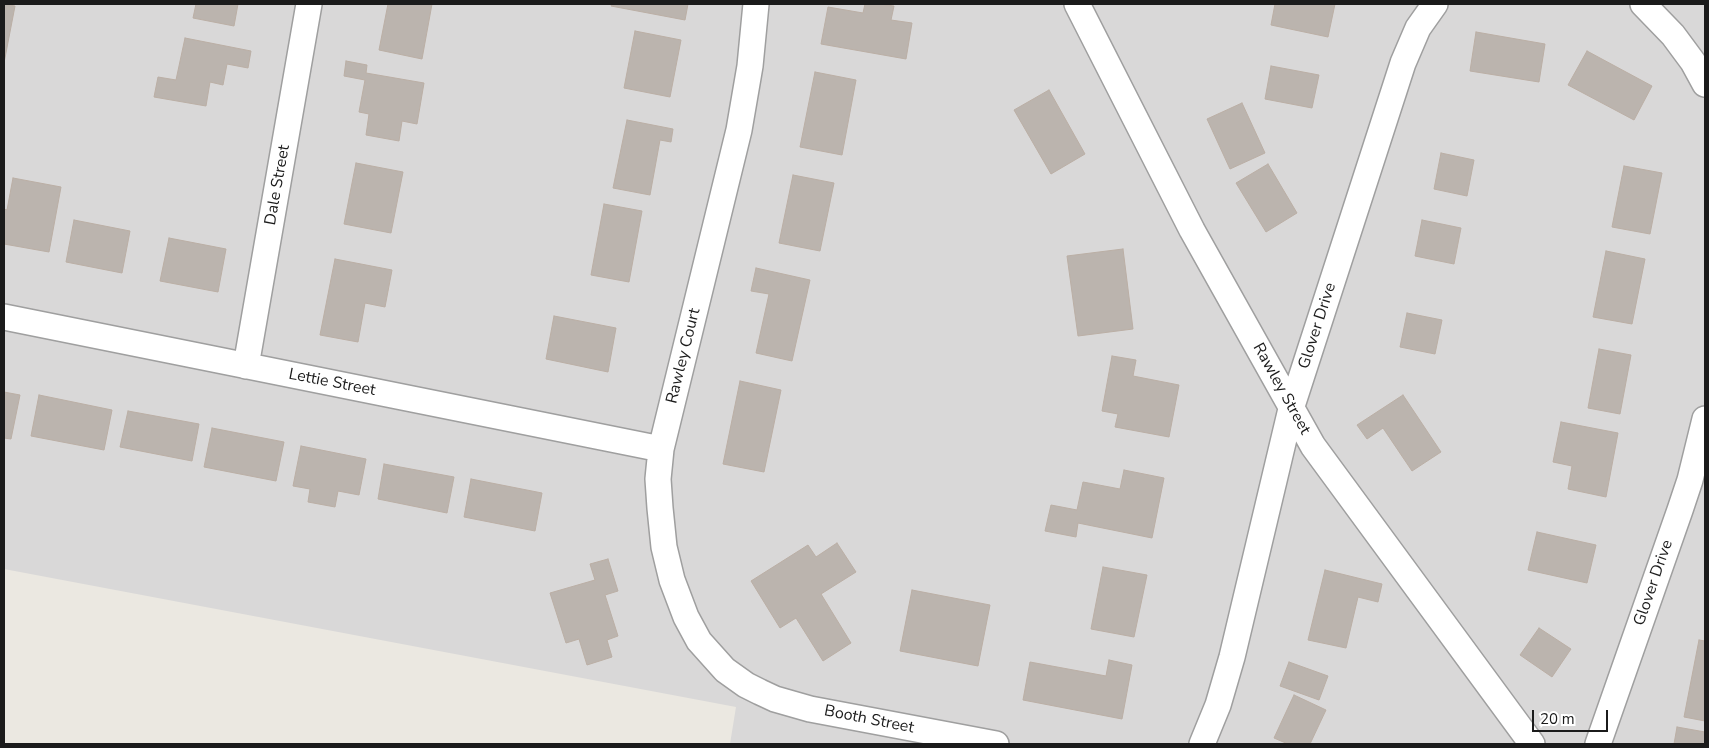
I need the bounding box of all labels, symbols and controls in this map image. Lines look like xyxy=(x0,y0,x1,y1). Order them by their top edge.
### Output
street label: Dale Street xyxy=(261,143,295,227)
street label: Glover Drive xyxy=(1295,280,1341,372)
street label: Rawley Court xyxy=(663,306,705,406)
street label: Rawley Street xyxy=(1248,340,1314,438)
street label: Lettie Street xyxy=(287,365,377,401)
street label: Glover Drive xyxy=(1630,538,1678,628)
scale bar xyxy=(1534,700,1610,732)
street label: Booth Street xyxy=(823,702,915,738)
text: 20 m xyxy=(1540,709,1575,729)

